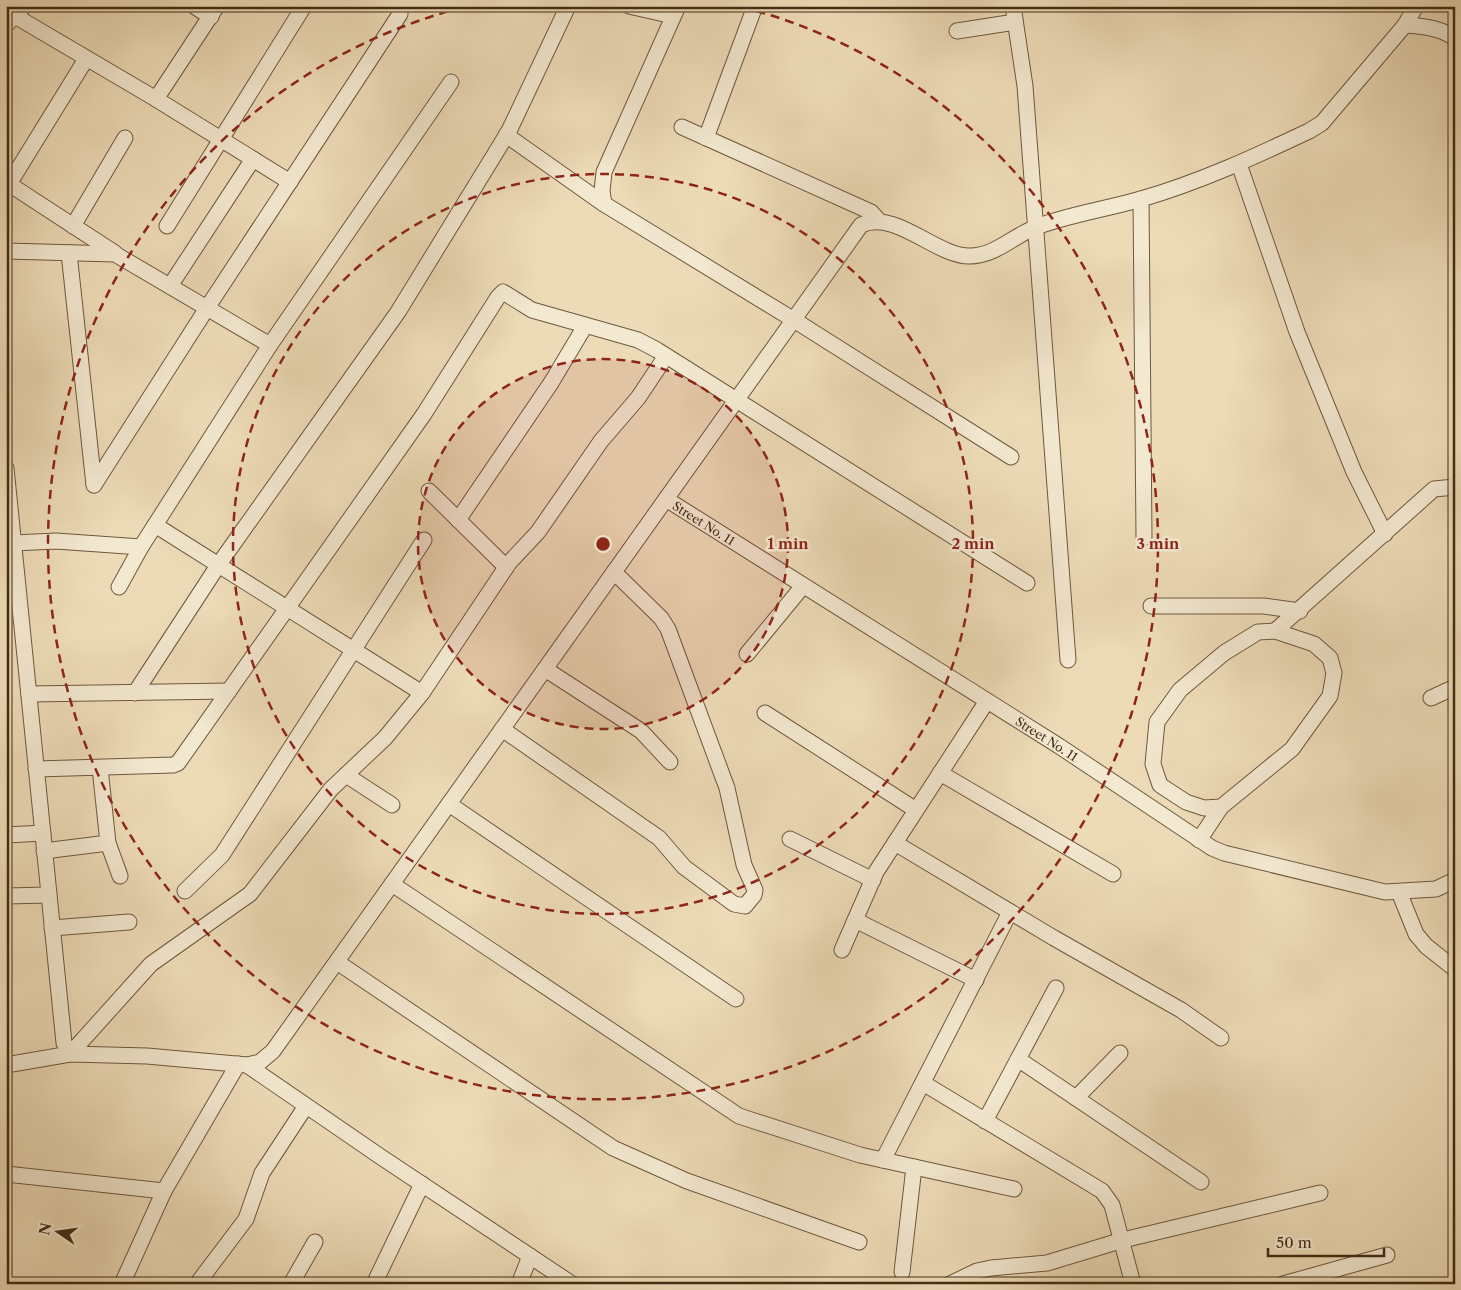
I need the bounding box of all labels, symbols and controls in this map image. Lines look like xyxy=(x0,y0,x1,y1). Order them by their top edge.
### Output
street label: Street No. 11 xyxy=(670,498,738,548)
text: 1 min xyxy=(767,534,809,553)
text: 2 min xyxy=(951,534,995,553)
text: 3 min xyxy=(1137,534,1180,553)
centre of rings xyxy=(594,535,612,553)
street label: Street No. 11 xyxy=(1013,713,1081,764)
north arrow xyxy=(32,1208,82,1258)
text: N xyxy=(35,1221,55,1237)
scale bar xyxy=(1268,1225,1385,1257)
text: 50 m xyxy=(1276,1233,1312,1252)

